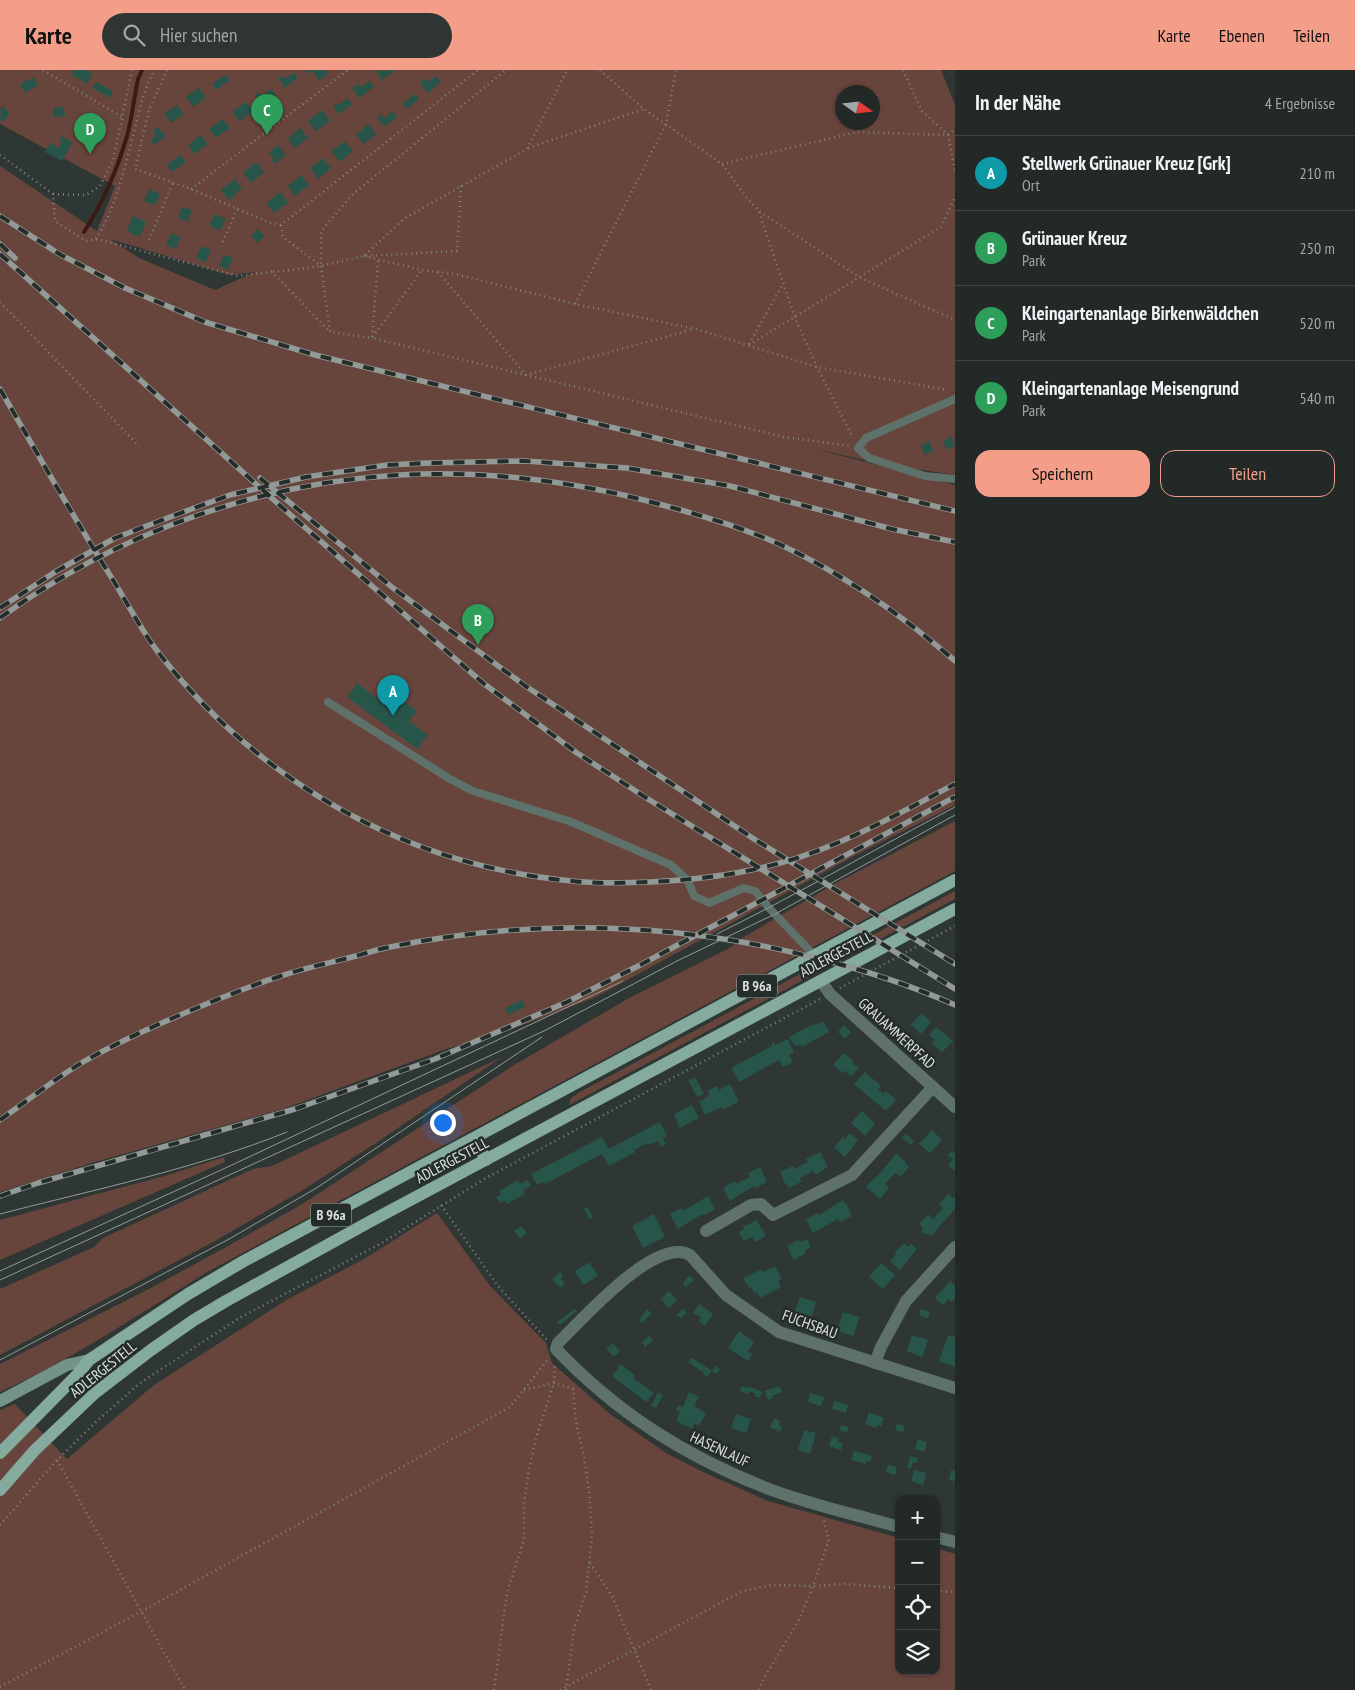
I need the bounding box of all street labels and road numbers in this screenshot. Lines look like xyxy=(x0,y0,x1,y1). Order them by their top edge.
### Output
street label: ADLERGESTELL xyxy=(796,926,877,981)
road number: B 96a xyxy=(737,974,777,998)
street label: GRAUAMMERPFAD xyxy=(855,994,939,1073)
street label: ADLERGESTELL xyxy=(412,1132,493,1187)
road number: B 96a xyxy=(311,1204,351,1226)
street label: FUCHSBAU xyxy=(780,1305,840,1343)
street label: ADLERGESTELL xyxy=(66,1336,141,1402)
street label: HASENLAUF xyxy=(687,1427,753,1471)

